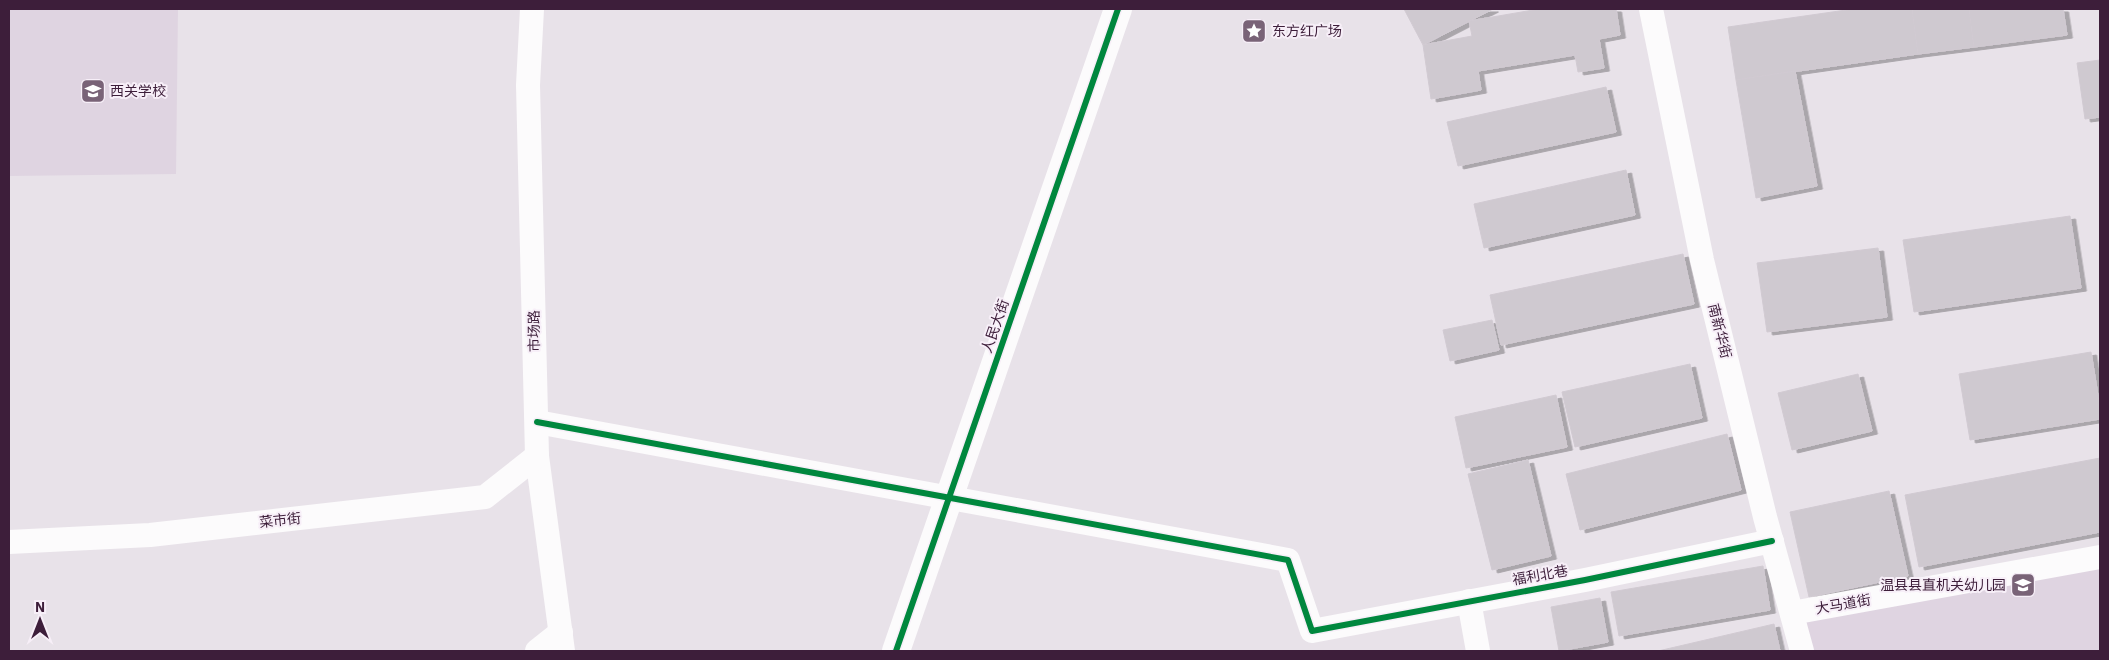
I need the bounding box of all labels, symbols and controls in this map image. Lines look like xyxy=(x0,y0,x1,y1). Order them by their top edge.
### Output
place icon: 东方红广场 xyxy=(1241,18,1267,44)
place label: 东方红广场 xyxy=(1272,22,1342,40)
school or university icon: 西关学校 xyxy=(80,78,106,104)
place label: 西关学校 xyxy=(110,82,166,100)
street label: 人民大街 xyxy=(977,297,1013,355)
street label: 南新华街 xyxy=(1704,302,1736,360)
street label: 市场路 xyxy=(525,310,543,352)
street label: 菜市街 xyxy=(258,509,302,531)
street label: 福利北巷 xyxy=(1511,561,1569,589)
school or university icon: 温县县直机关幼儿园 xyxy=(2010,572,2036,598)
place label: 温县县直机关幼儿园 xyxy=(1880,576,2006,594)
street label: 大马道街 xyxy=(1814,590,1872,618)
north arrow xyxy=(15,595,65,645)
text: N xyxy=(35,598,45,616)

